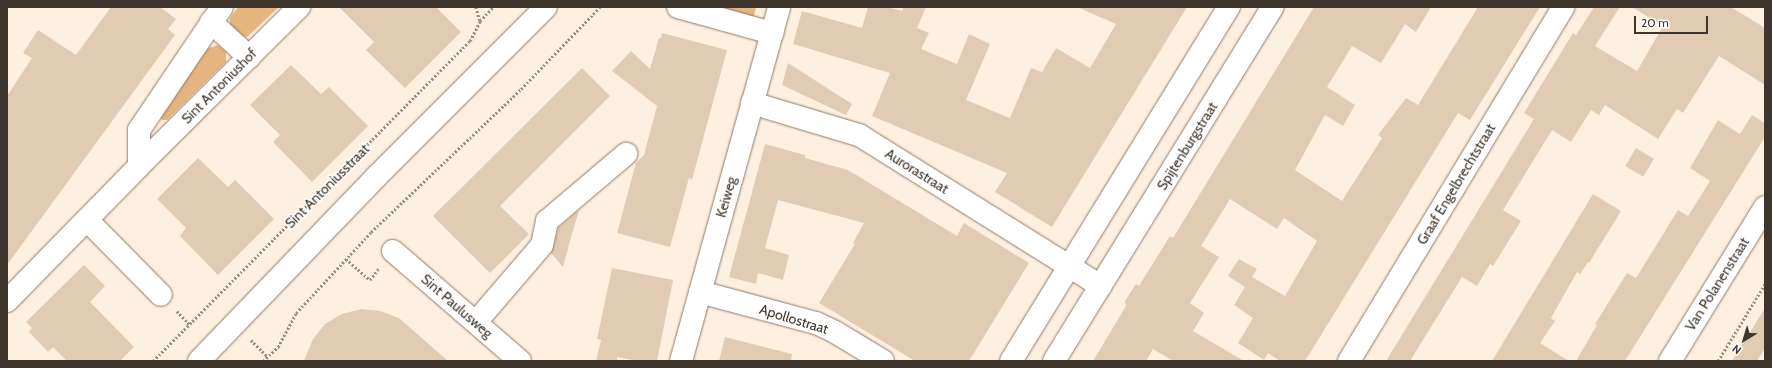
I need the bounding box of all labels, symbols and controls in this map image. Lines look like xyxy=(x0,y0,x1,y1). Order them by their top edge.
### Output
scale bar xyxy=(1636,8,1710,34)
text: 20 m xyxy=(1641,15,1669,30)
street label: Sint Antoniushof xyxy=(178,45,260,127)
street label: Spijtenburgstraat xyxy=(1153,99,1221,193)
street label: Graaf Engelbrechtstraat xyxy=(1413,120,1499,248)
street label: Sint Antoniusstraat xyxy=(281,140,373,232)
street label: Aurorastraat xyxy=(882,145,952,197)
street label: Keiweg xyxy=(712,175,740,219)
street label: Van Polanenstraat xyxy=(1682,234,1752,334)
street label: Sint Paulusweg xyxy=(418,270,496,342)
street label: Apollostraat xyxy=(757,301,831,337)
north arrow xyxy=(1724,320,1764,360)
text: N xyxy=(1729,342,1744,357)

